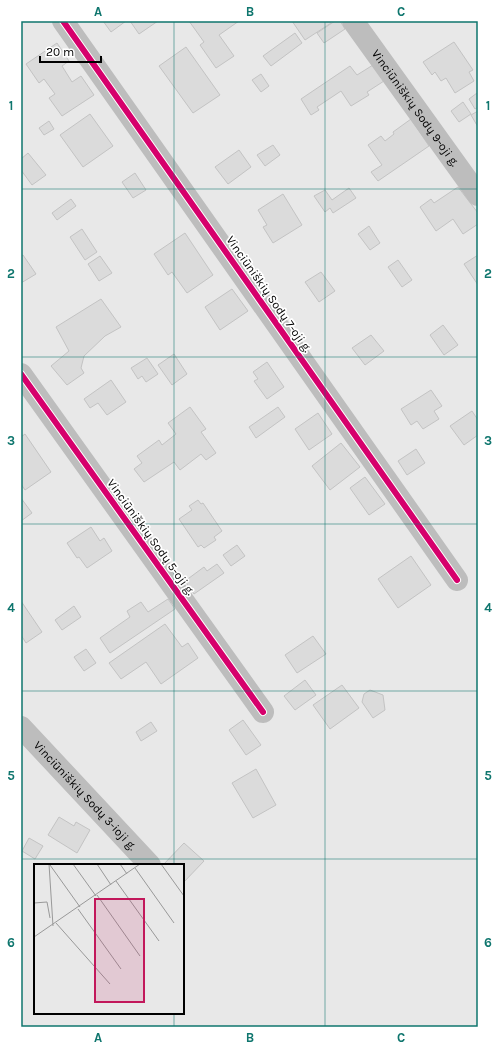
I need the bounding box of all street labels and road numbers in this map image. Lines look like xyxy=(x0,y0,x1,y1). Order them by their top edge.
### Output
street label: Vinciūniškių Sodų 9-oji g. xyxy=(369,47,462,169)
street label: Vinciūniškių Sodų 7-oji g. xyxy=(223,233,315,355)
street label: Vinciūniškių Sodų 5-oji g. xyxy=(104,476,198,598)
street label: Vinciūniškių Sodų 3-ioji g. xyxy=(31,738,139,853)

